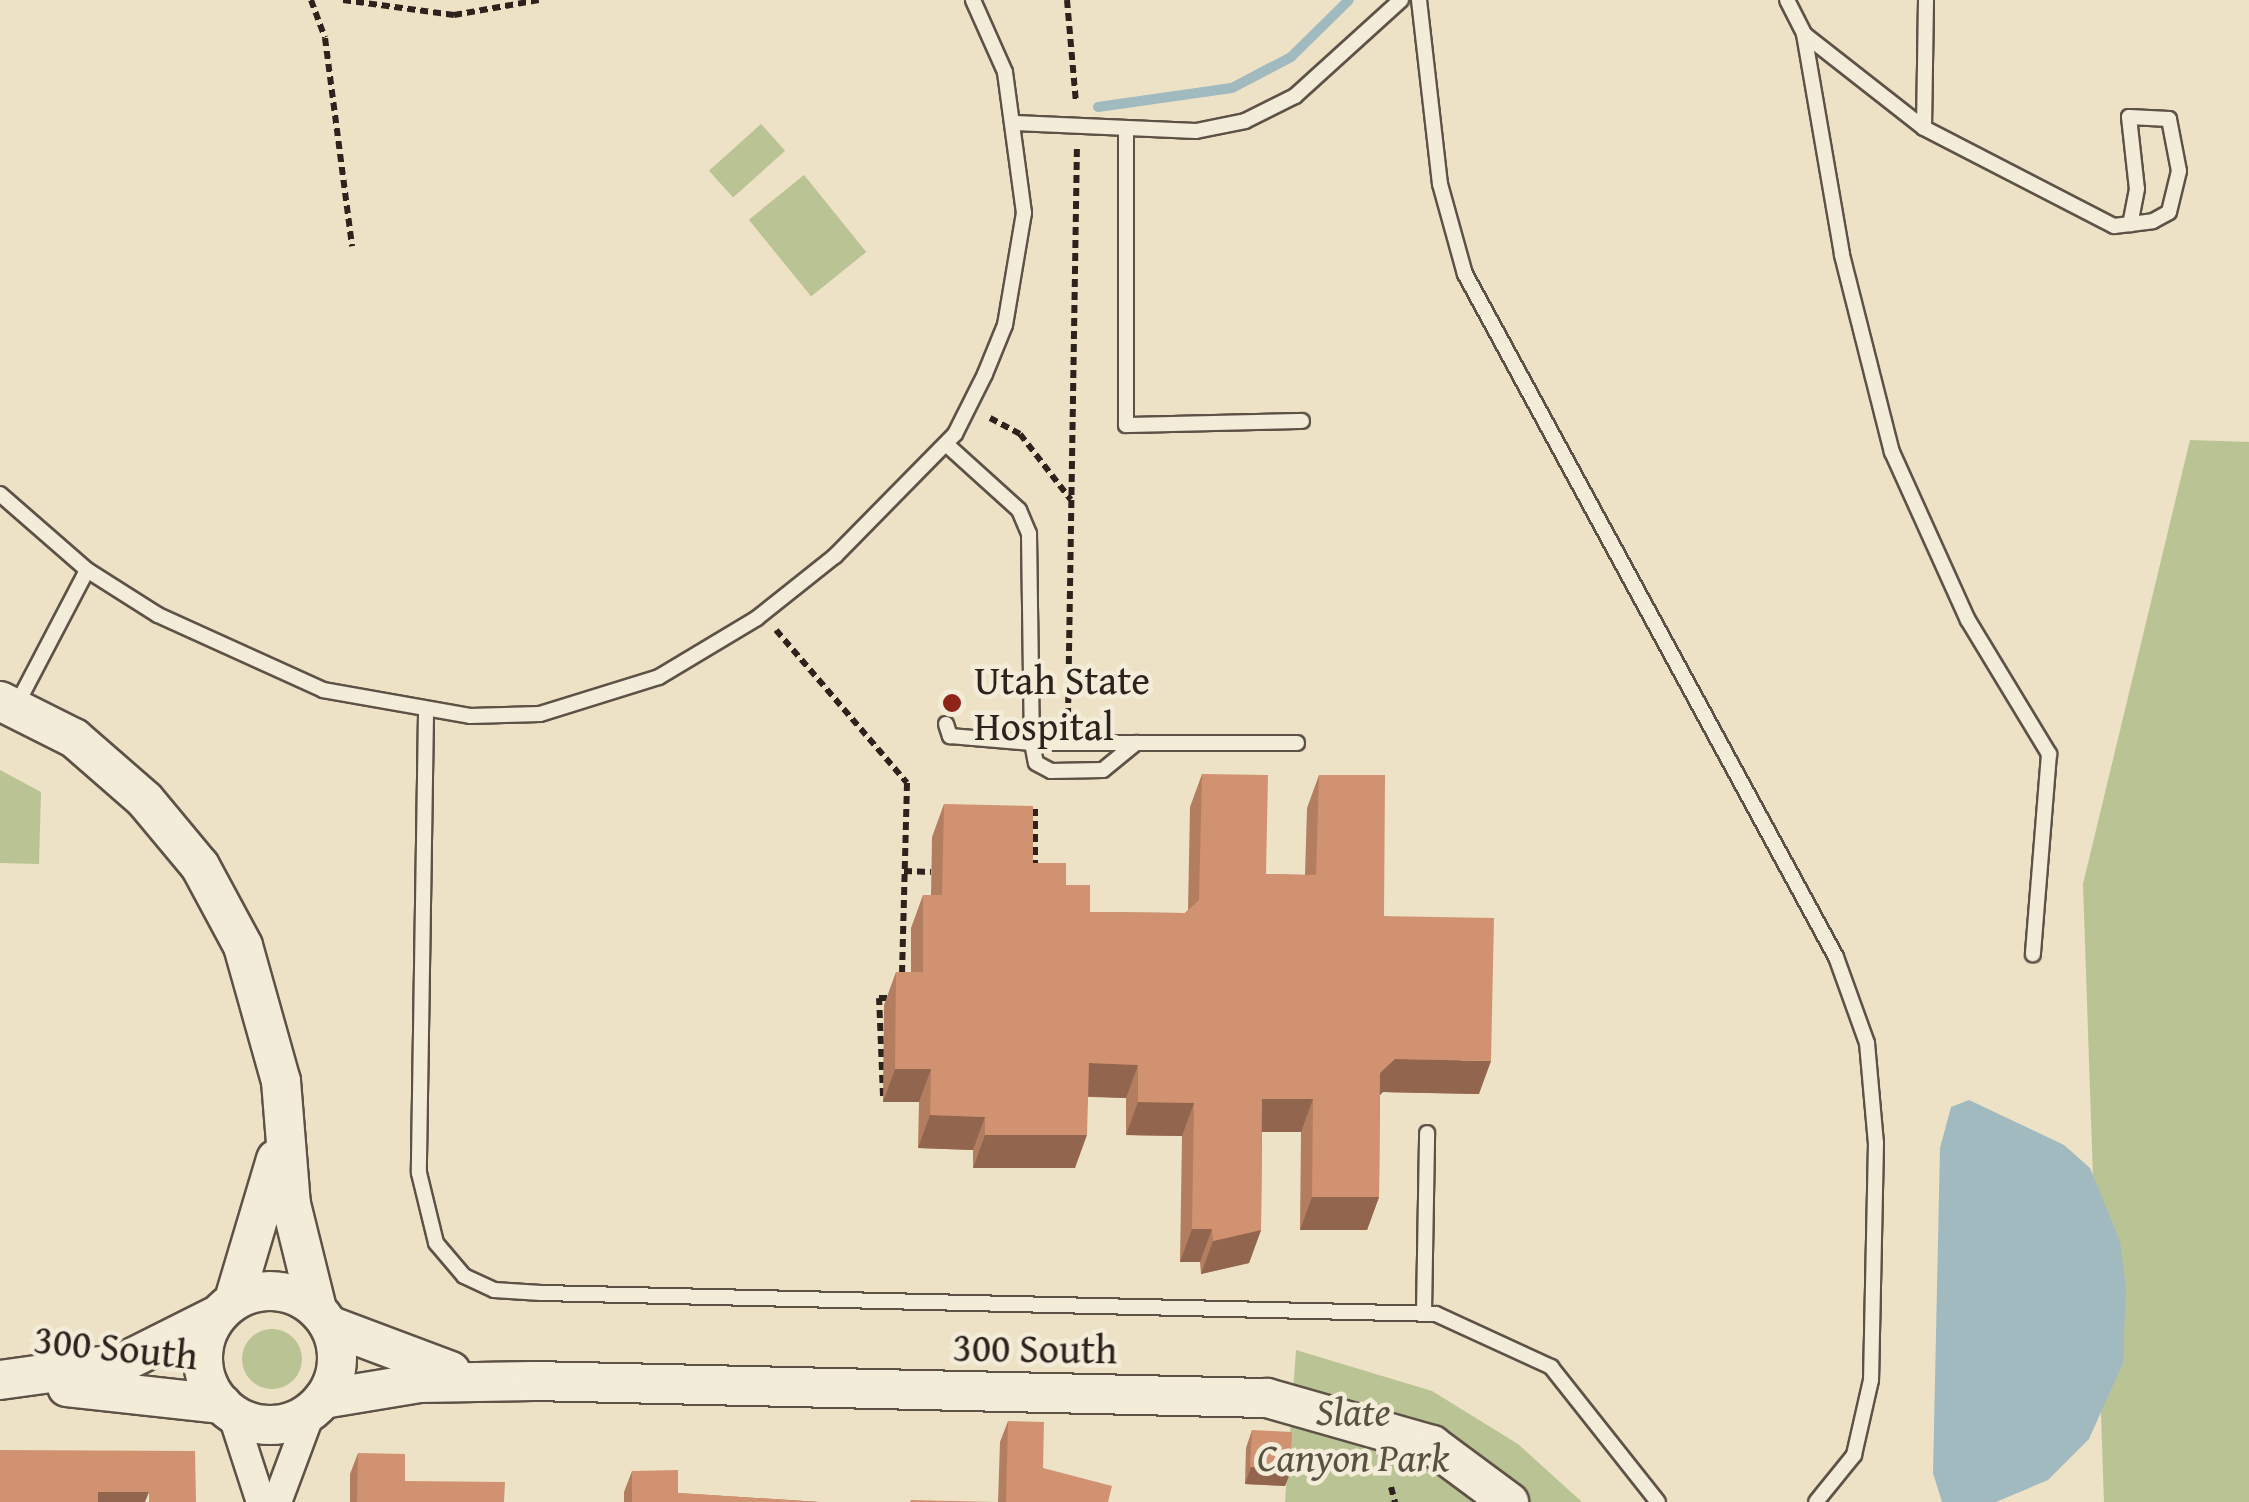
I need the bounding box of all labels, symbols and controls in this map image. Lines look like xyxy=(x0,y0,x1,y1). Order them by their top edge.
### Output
place label: Utah State Hospital xyxy=(974,656,1150,750)
marker: Utah State Hospital xyxy=(939,690,965,716)
street label: 300 South xyxy=(32,1315,200,1379)
street label: 300 South xyxy=(952,1323,1118,1373)
park label: Slate Canyon Park xyxy=(1257,1387,1449,1481)

